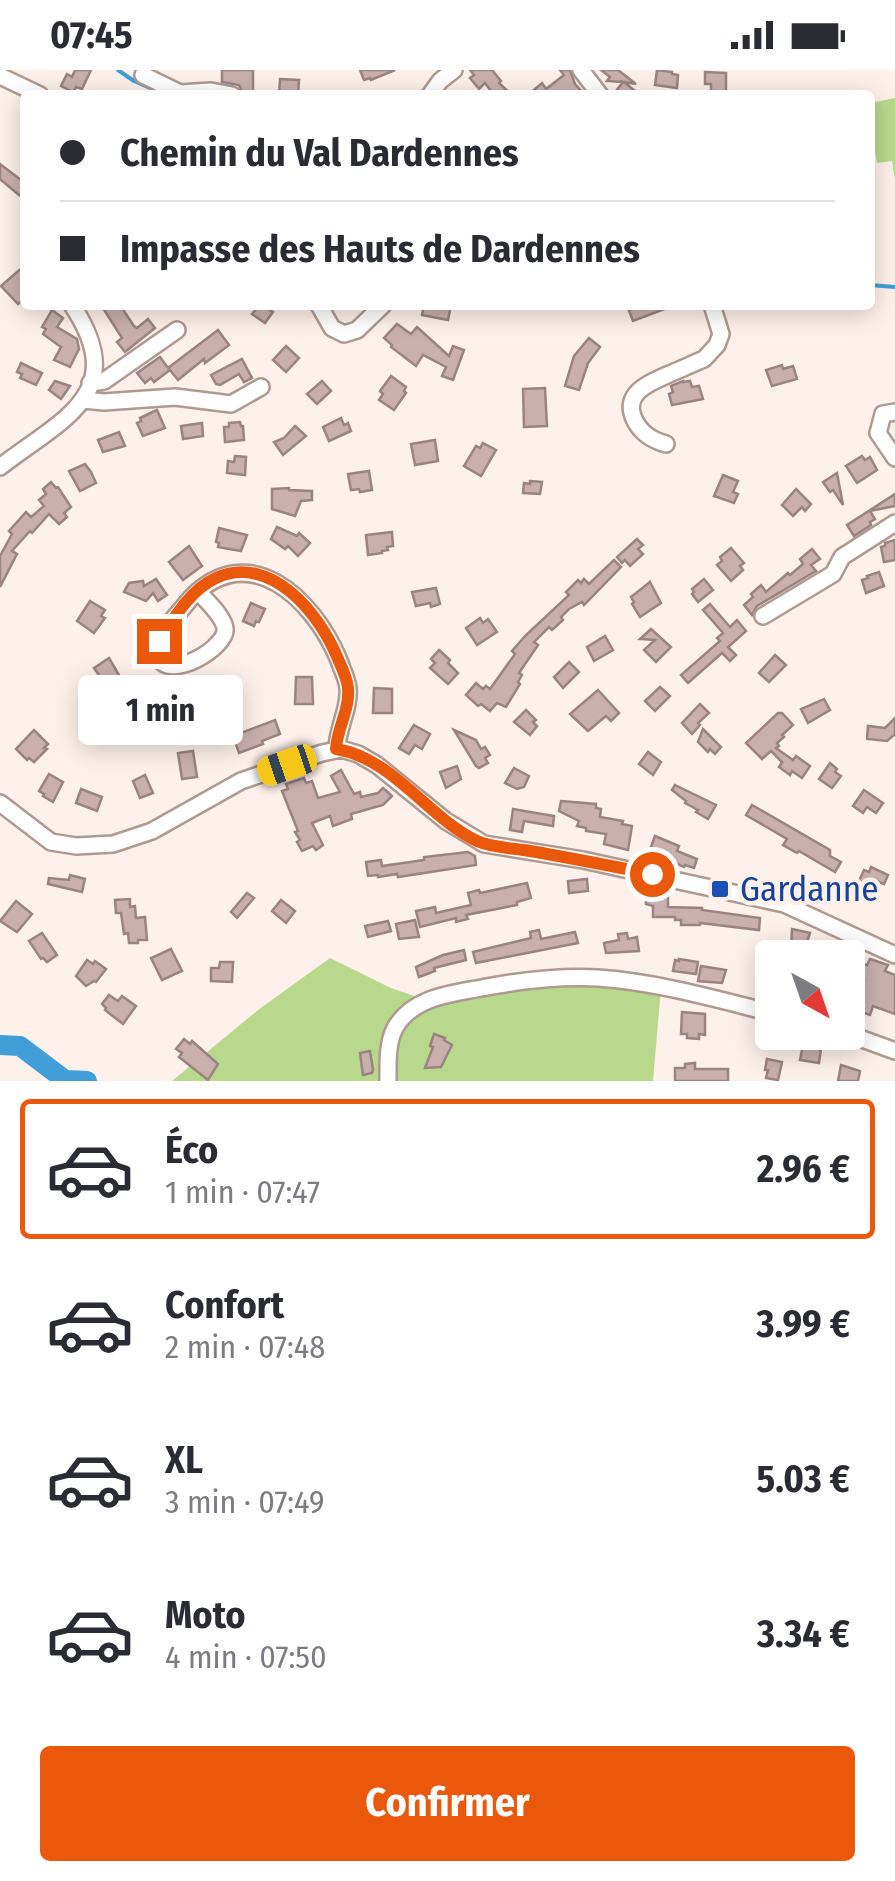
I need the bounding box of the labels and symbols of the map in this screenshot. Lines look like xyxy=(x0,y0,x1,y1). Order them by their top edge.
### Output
route end xyxy=(137,619,182,664)
callout: 1 min xyxy=(76,676,242,746)
car xyxy=(254,741,320,789)
route start xyxy=(630,852,675,897)
place label: Gardanne xyxy=(740,868,879,910)
marker: Gardanne xyxy=(709,878,731,900)
north arrow xyxy=(755,940,865,1050)

